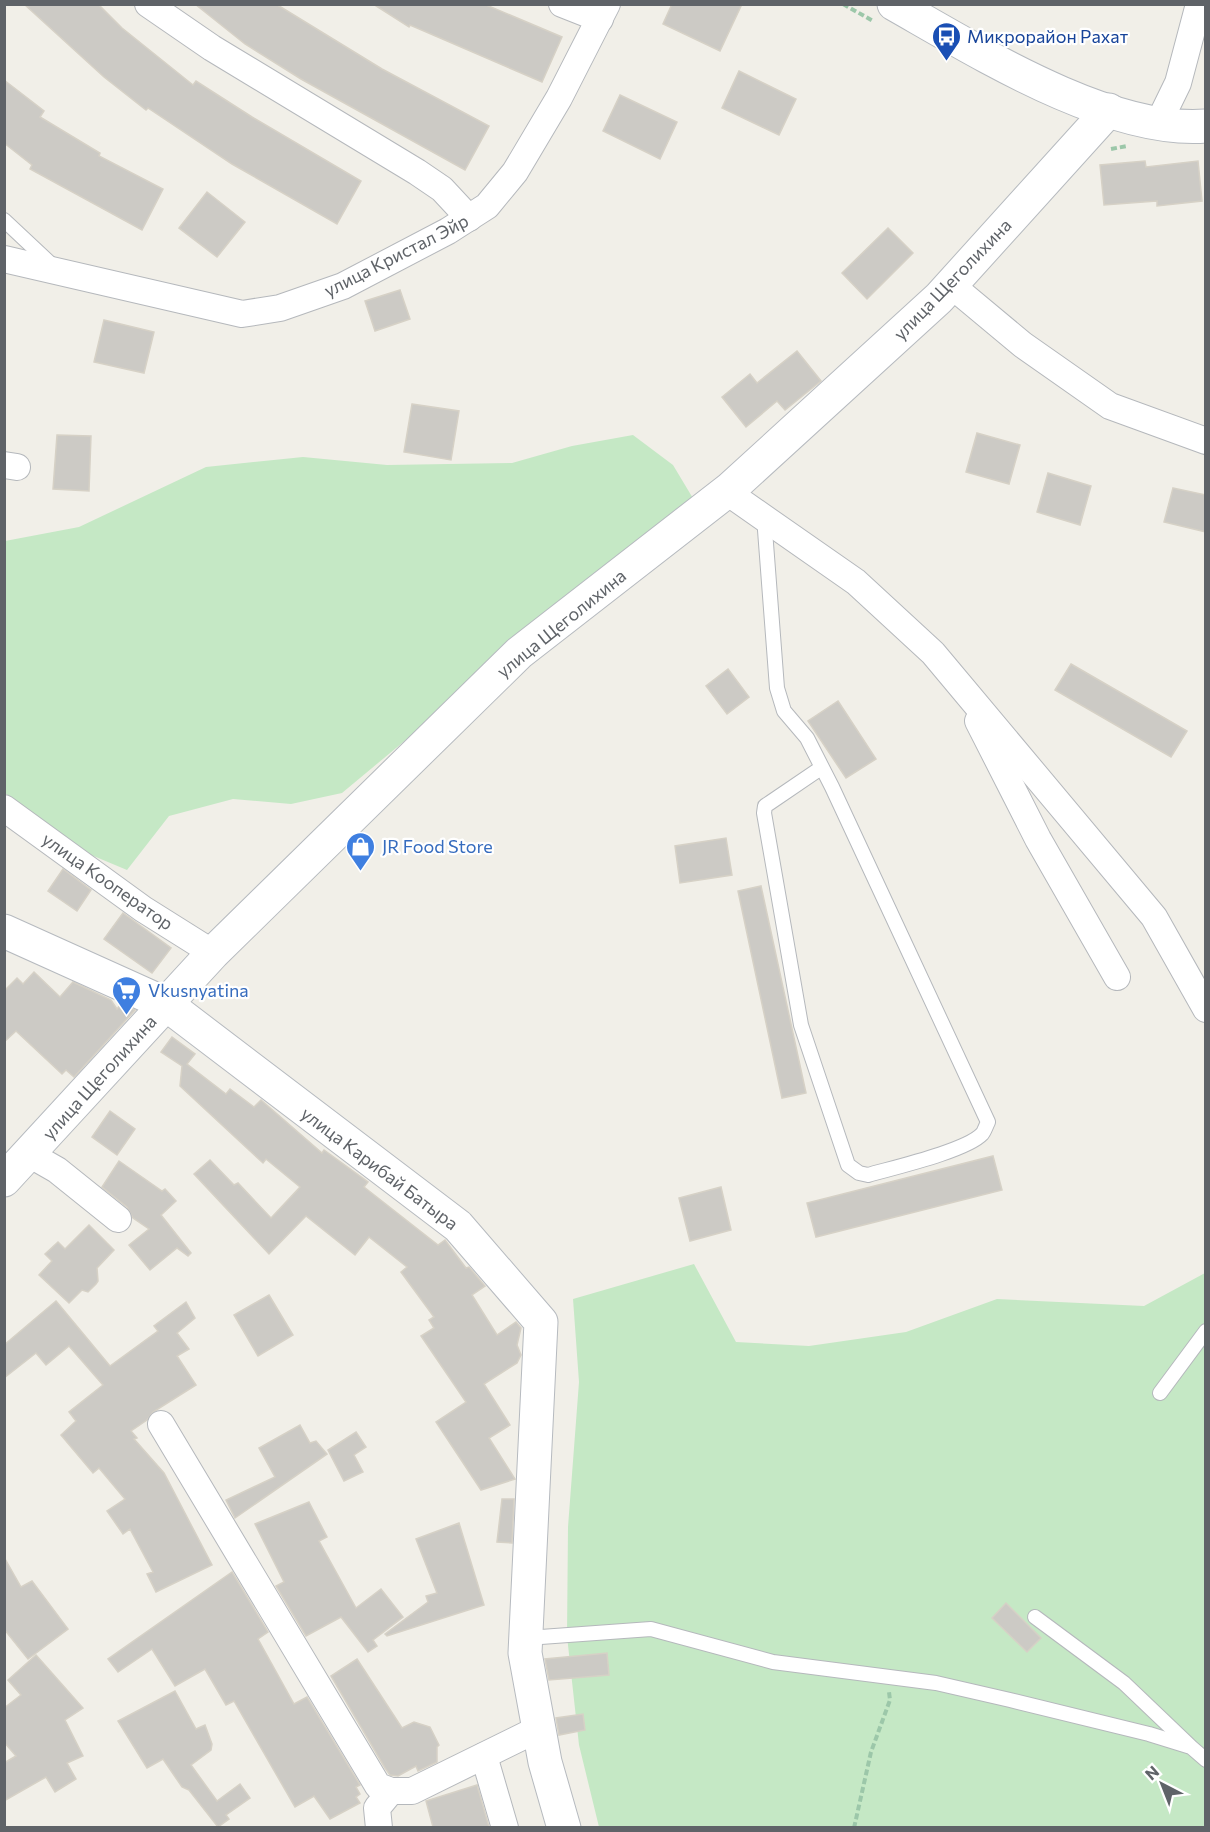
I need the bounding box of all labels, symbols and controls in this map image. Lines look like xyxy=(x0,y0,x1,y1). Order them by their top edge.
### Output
bus stop icon: Микрорайон Рахат xyxy=(930,20,962,62)
place label: Микрорайон Рахат xyxy=(967,25,1129,47)
street label: улица Кристал Эйр xyxy=(320,209,472,301)
street label: улица Щеголихина xyxy=(888,214,1016,344)
street label: улица Щеголихина xyxy=(492,564,630,682)
street label: улица Кооператор xyxy=(38,828,178,934)
shop icon: JR Food Store xyxy=(345,830,377,872)
place label: JR Food Store xyxy=(382,835,493,857)
supermarket icon: Vkusnyatina xyxy=(111,974,143,1016)
place label: Vkusnyatina xyxy=(148,979,249,1001)
street label: улица Щеголихина xyxy=(37,1010,161,1144)
street label: улица Карибай Батыра xyxy=(297,1102,463,1234)
north arrow xyxy=(1132,1754,1192,1814)
text: N xyxy=(1141,1761,1162,1784)

